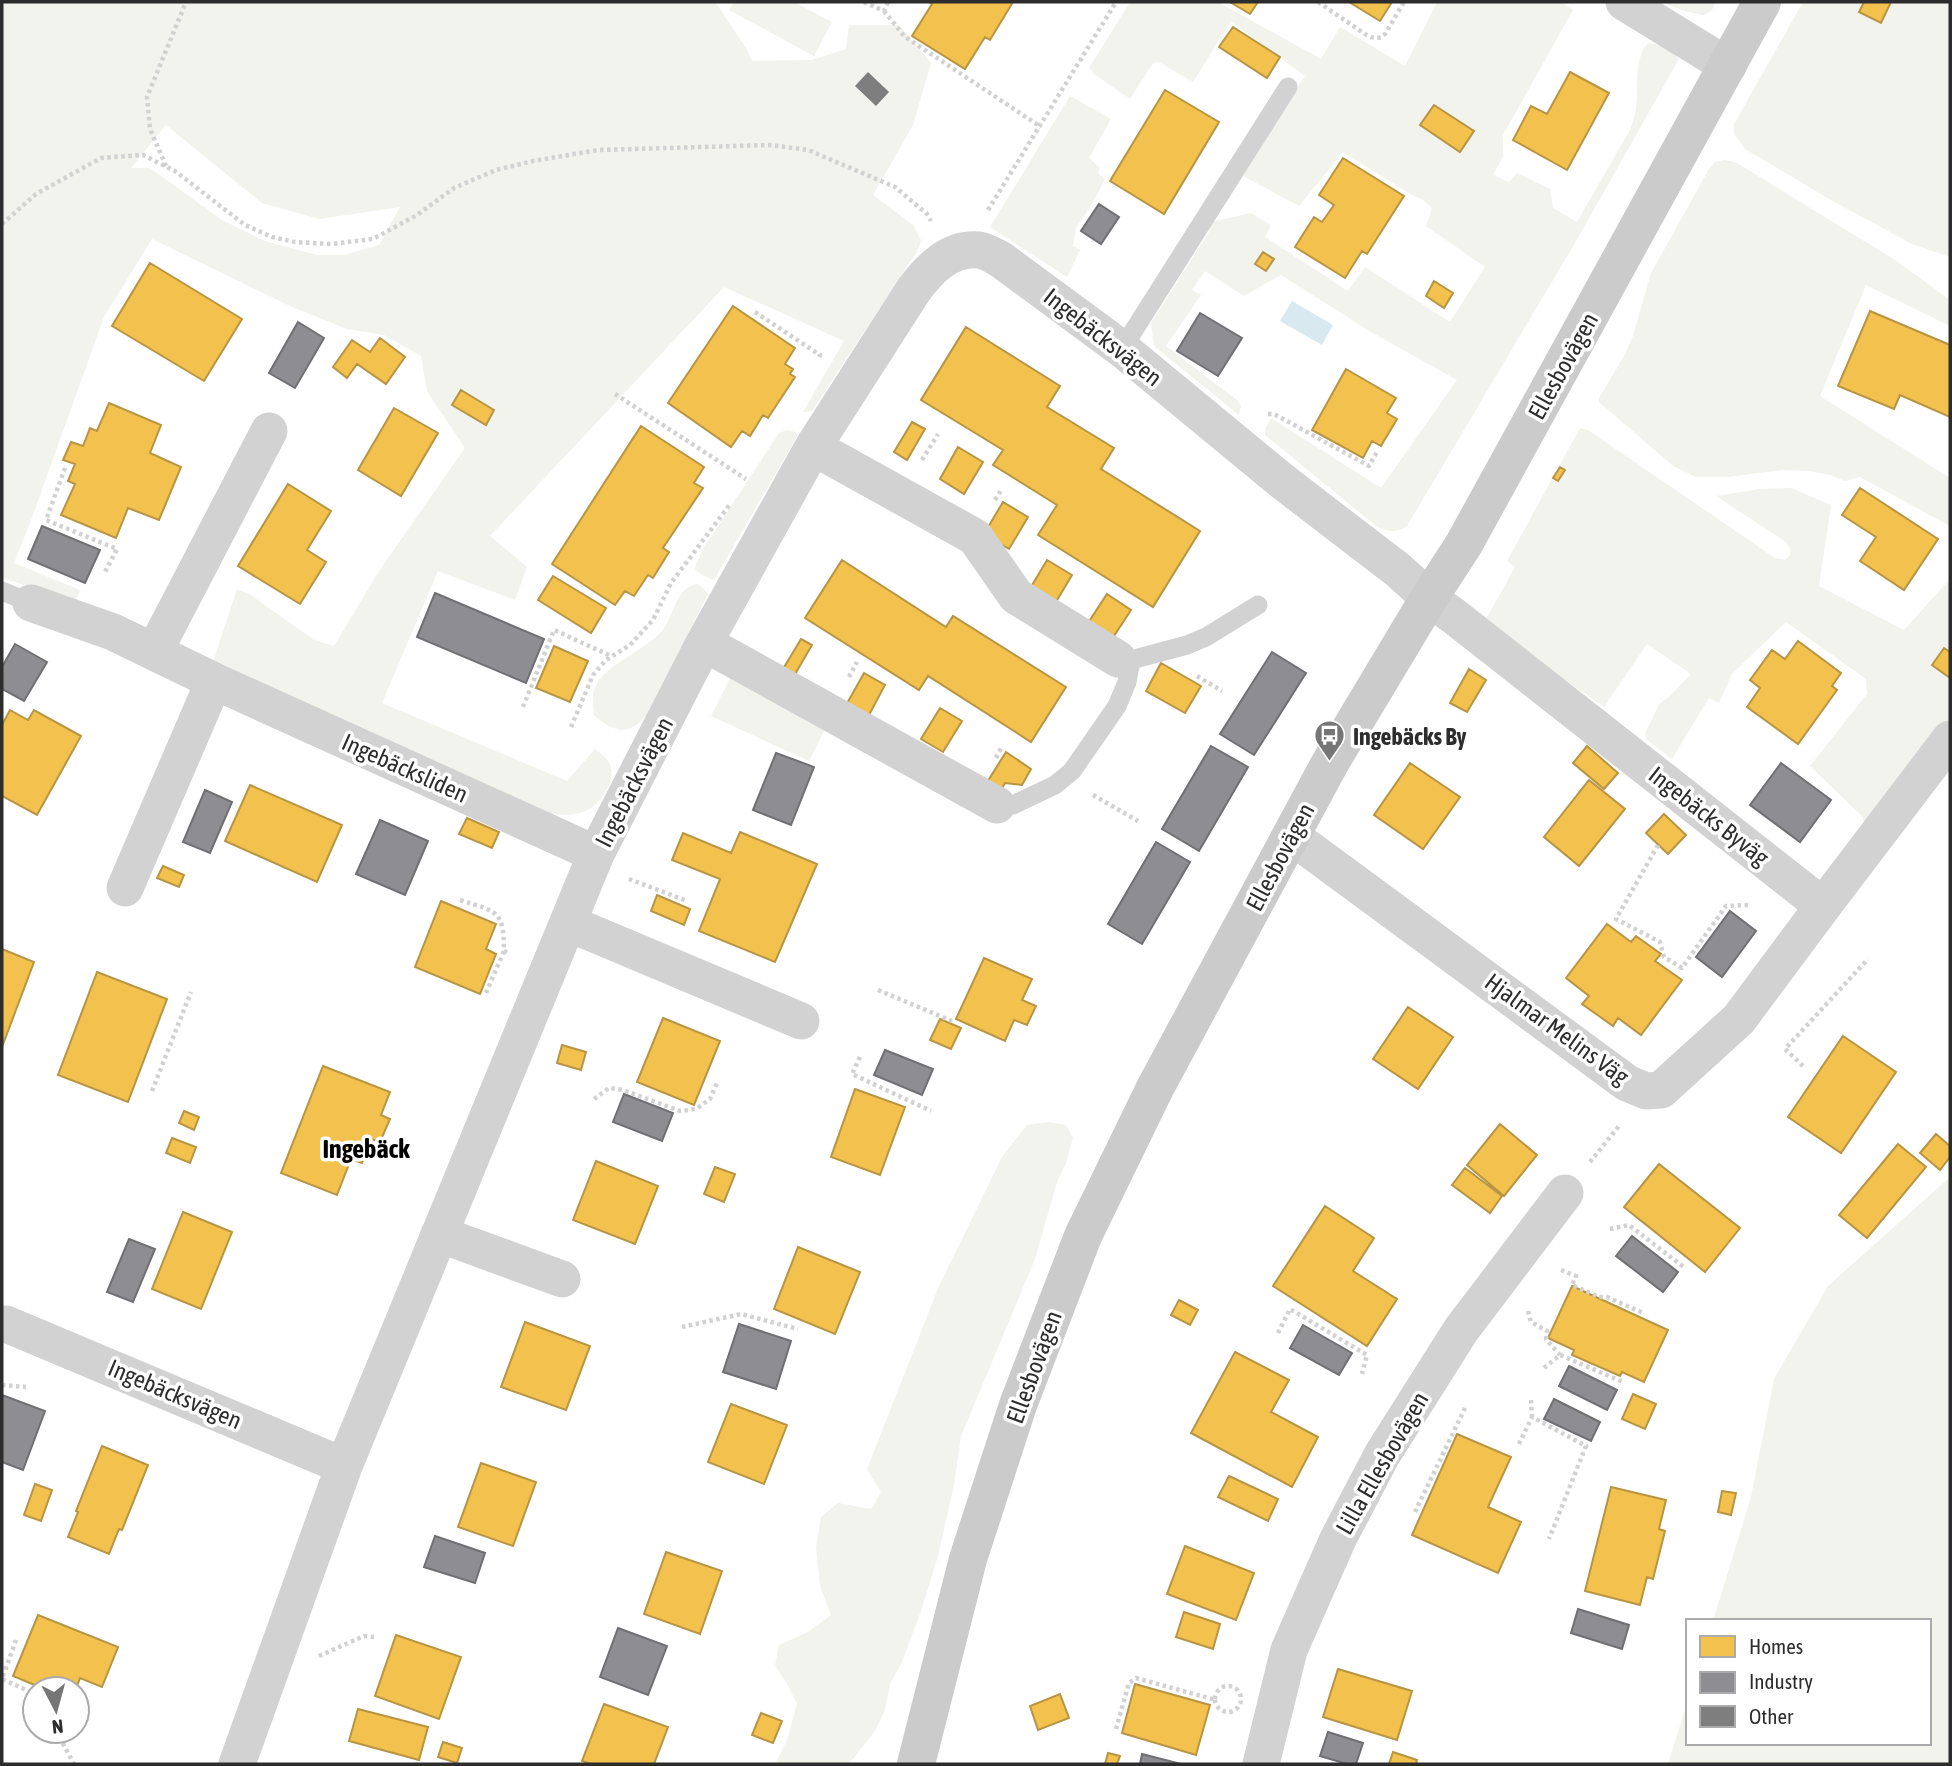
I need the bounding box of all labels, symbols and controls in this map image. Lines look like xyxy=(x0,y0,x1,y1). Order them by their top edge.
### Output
street label: Ingebäcksvägen xyxy=(1039,283,1167,391)
street label: Ellesbovägen xyxy=(1523,308,1603,424)
street label: Ingebäcksvägen xyxy=(590,713,678,851)
bus stop icon: Ingebäcks By xyxy=(1313,719,1347,763)
place label: Ingebäcks By xyxy=(1353,723,1467,750)
street label: Ingebäcksliden xyxy=(338,728,472,808)
street label: Ingebäcks Byväg xyxy=(1644,761,1775,872)
street label: Ellesbovägen xyxy=(1240,799,1320,915)
street label: Hjalmar Melins Väg xyxy=(1480,968,1634,1090)
district label: Ingebäck xyxy=(322,1134,410,1164)
street label: Ellesbovägen xyxy=(1001,1307,1067,1427)
street label: Ingebäcksvägen xyxy=(104,1354,246,1434)
street label: Lilla Ellesbovägen xyxy=(1330,1387,1434,1539)
legend xyxy=(1686,1619,1931,1745)
text: Homes xyxy=(1749,1634,1803,1658)
text: Industry xyxy=(1749,1669,1813,1693)
north arrow xyxy=(21,1675,91,1745)
text: Other xyxy=(1749,1704,1794,1728)
text: N xyxy=(51,1715,65,1738)

